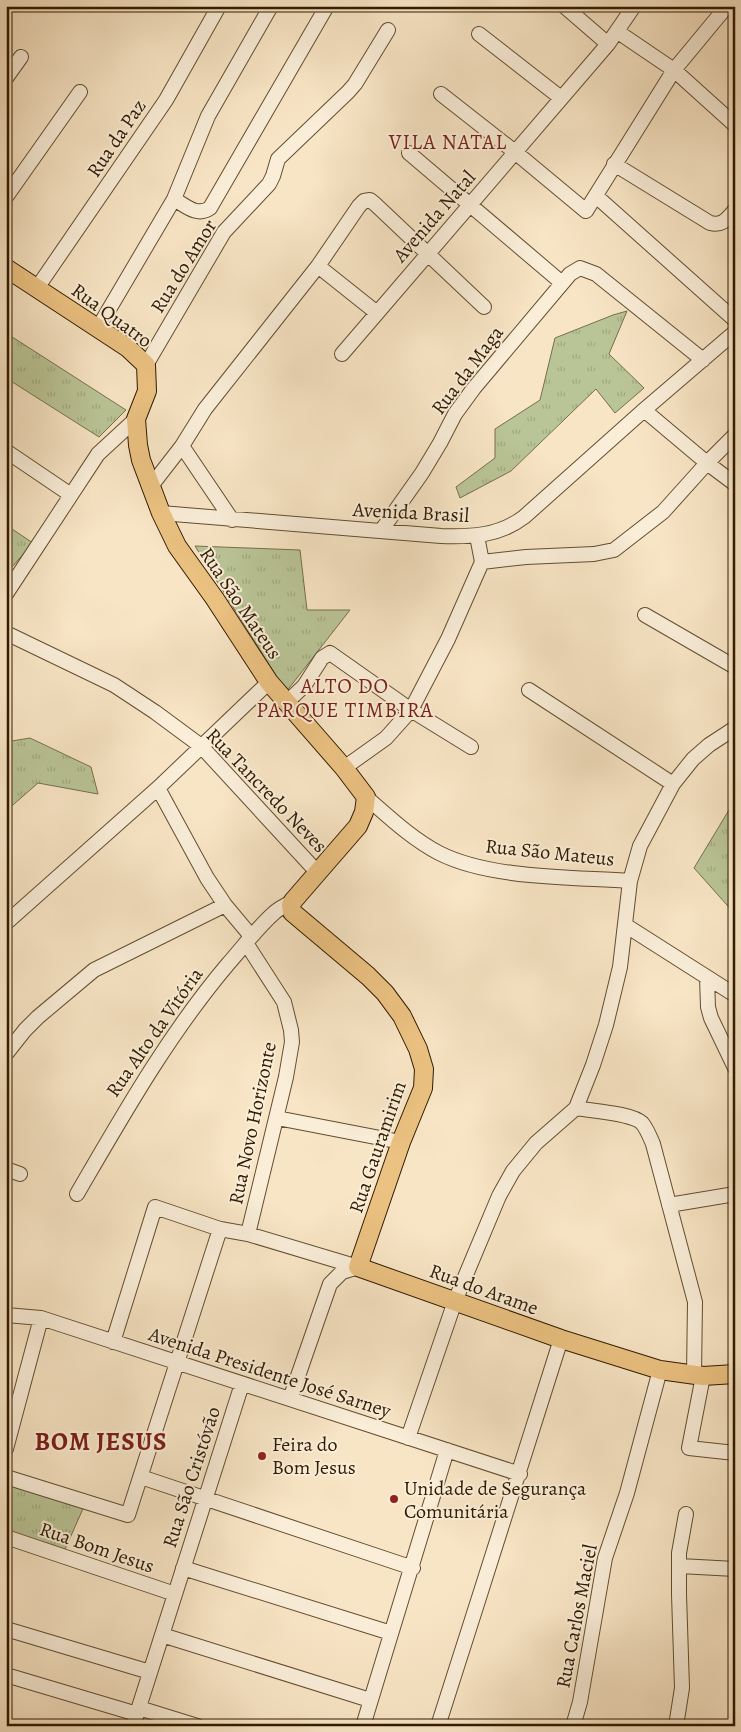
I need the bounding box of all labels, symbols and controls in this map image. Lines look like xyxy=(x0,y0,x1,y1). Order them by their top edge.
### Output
street label: Rua da Paz xyxy=(80,94,152,183)
district label: VILA NATAL xyxy=(388,128,507,156)
street label: Avenida Natal xyxy=(386,165,482,269)
street label: Rua do Amor xyxy=(144,214,223,318)
street label: Rua Quatro xyxy=(66,277,158,354)
street label: Rua da Maga xyxy=(425,320,510,420)
street label: Avenida Brasil xyxy=(351,496,470,529)
street label: Rua São Mateus xyxy=(193,542,288,665)
district label: ALTO DO PARQUE TIMBIRA xyxy=(256,672,434,724)
street label: Rua Tancredo Neves xyxy=(200,722,333,859)
street label: Rua São Mateus xyxy=(484,832,616,873)
street label: Rua Alto da Vitória xyxy=(100,961,210,1103)
street label: Rua Novo Horizonte xyxy=(222,1039,283,1207)
street label: Rua Gauramirim xyxy=(342,1077,413,1217)
street label: Rua do Arame xyxy=(426,1257,542,1322)
street label: Avenida Presidente José Sarney xyxy=(144,1320,395,1425)
street label: Rua São Cristóvão xyxy=(156,1403,227,1551)
district label: BOM JESUS xyxy=(34,1425,168,1459)
place label: Feira do Bom Jesus xyxy=(272,1431,356,1481)
marker: Feira do Bom Jesus xyxy=(256,1450,268,1462)
place label: Unidade de Segurança Comunitária xyxy=(404,1475,587,1525)
marker: Unidade de Segurança Comunitária xyxy=(388,1493,400,1505)
street label: Rua Bom Jesus xyxy=(36,1515,158,1580)
street label: Rua Carlos Maciel xyxy=(549,1542,604,1690)

